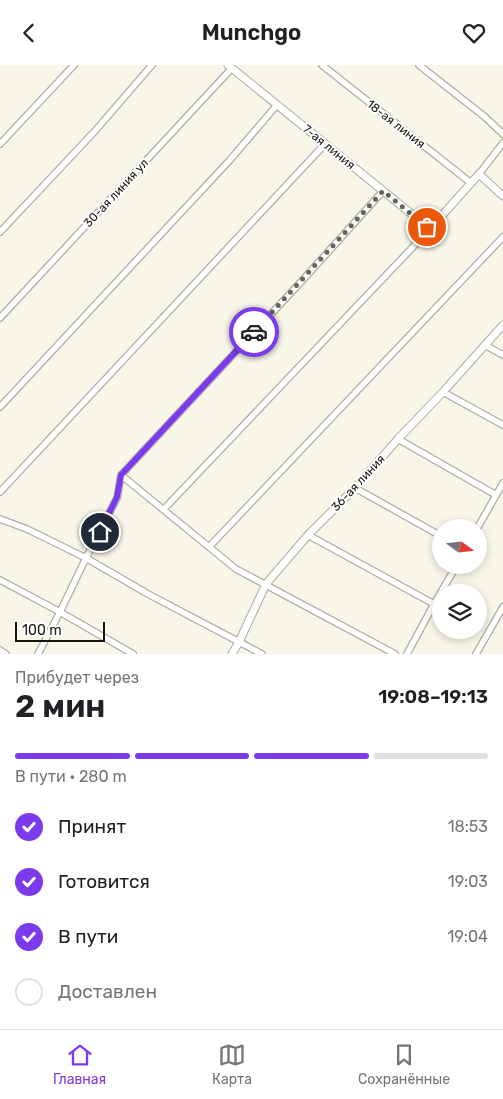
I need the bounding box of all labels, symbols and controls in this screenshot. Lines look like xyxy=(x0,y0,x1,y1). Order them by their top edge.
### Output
icon: back xyxy=(15,19,43,47)
text: Munchgo xyxy=(202,19,301,46)
icon: heart xyxy=(460,19,488,47)
street label: 18-ая линия xyxy=(364,97,428,151)
street label: 7-ая линия xyxy=(300,122,358,172)
street label: 30-ая линия ул xyxy=(81,156,151,230)
pin xyxy=(406,206,448,248)
icon: bag xyxy=(413,213,441,241)
courier xyxy=(229,307,279,357)
icon: car xyxy=(240,318,268,346)
street label: 36-ая линия xyxy=(328,452,388,514)
pin xyxy=(79,511,121,553)
icon: home xyxy=(86,518,114,546)
north arrow xyxy=(432,519,488,574)
map controls xyxy=(432,519,487,639)
button: layers xyxy=(432,584,487,639)
scale bar xyxy=(15,619,105,642)
text: 100 m xyxy=(22,622,62,639)
text: Прибудет через xyxy=(15,668,139,687)
text: 19:08–19:13 xyxy=(378,685,488,708)
text: 2 мин xyxy=(15,687,106,725)
text: В пути · 280 m xyxy=(15,767,127,786)
icon: check xyxy=(15,813,43,841)
text: Принят xyxy=(58,815,126,838)
text: 18:53 xyxy=(448,817,488,836)
icon: check xyxy=(15,868,43,896)
text: Готовится xyxy=(58,870,150,893)
text: 19:03 xyxy=(448,872,488,891)
icon: check xyxy=(15,923,43,951)
text: В пути xyxy=(58,925,118,948)
text: 19:04 xyxy=(447,927,488,946)
text: Доставлен xyxy=(58,980,157,1003)
tab: Главная xyxy=(53,1041,106,1088)
tab: Карта xyxy=(212,1041,252,1088)
tab: Сохранённые xyxy=(358,1041,450,1088)

